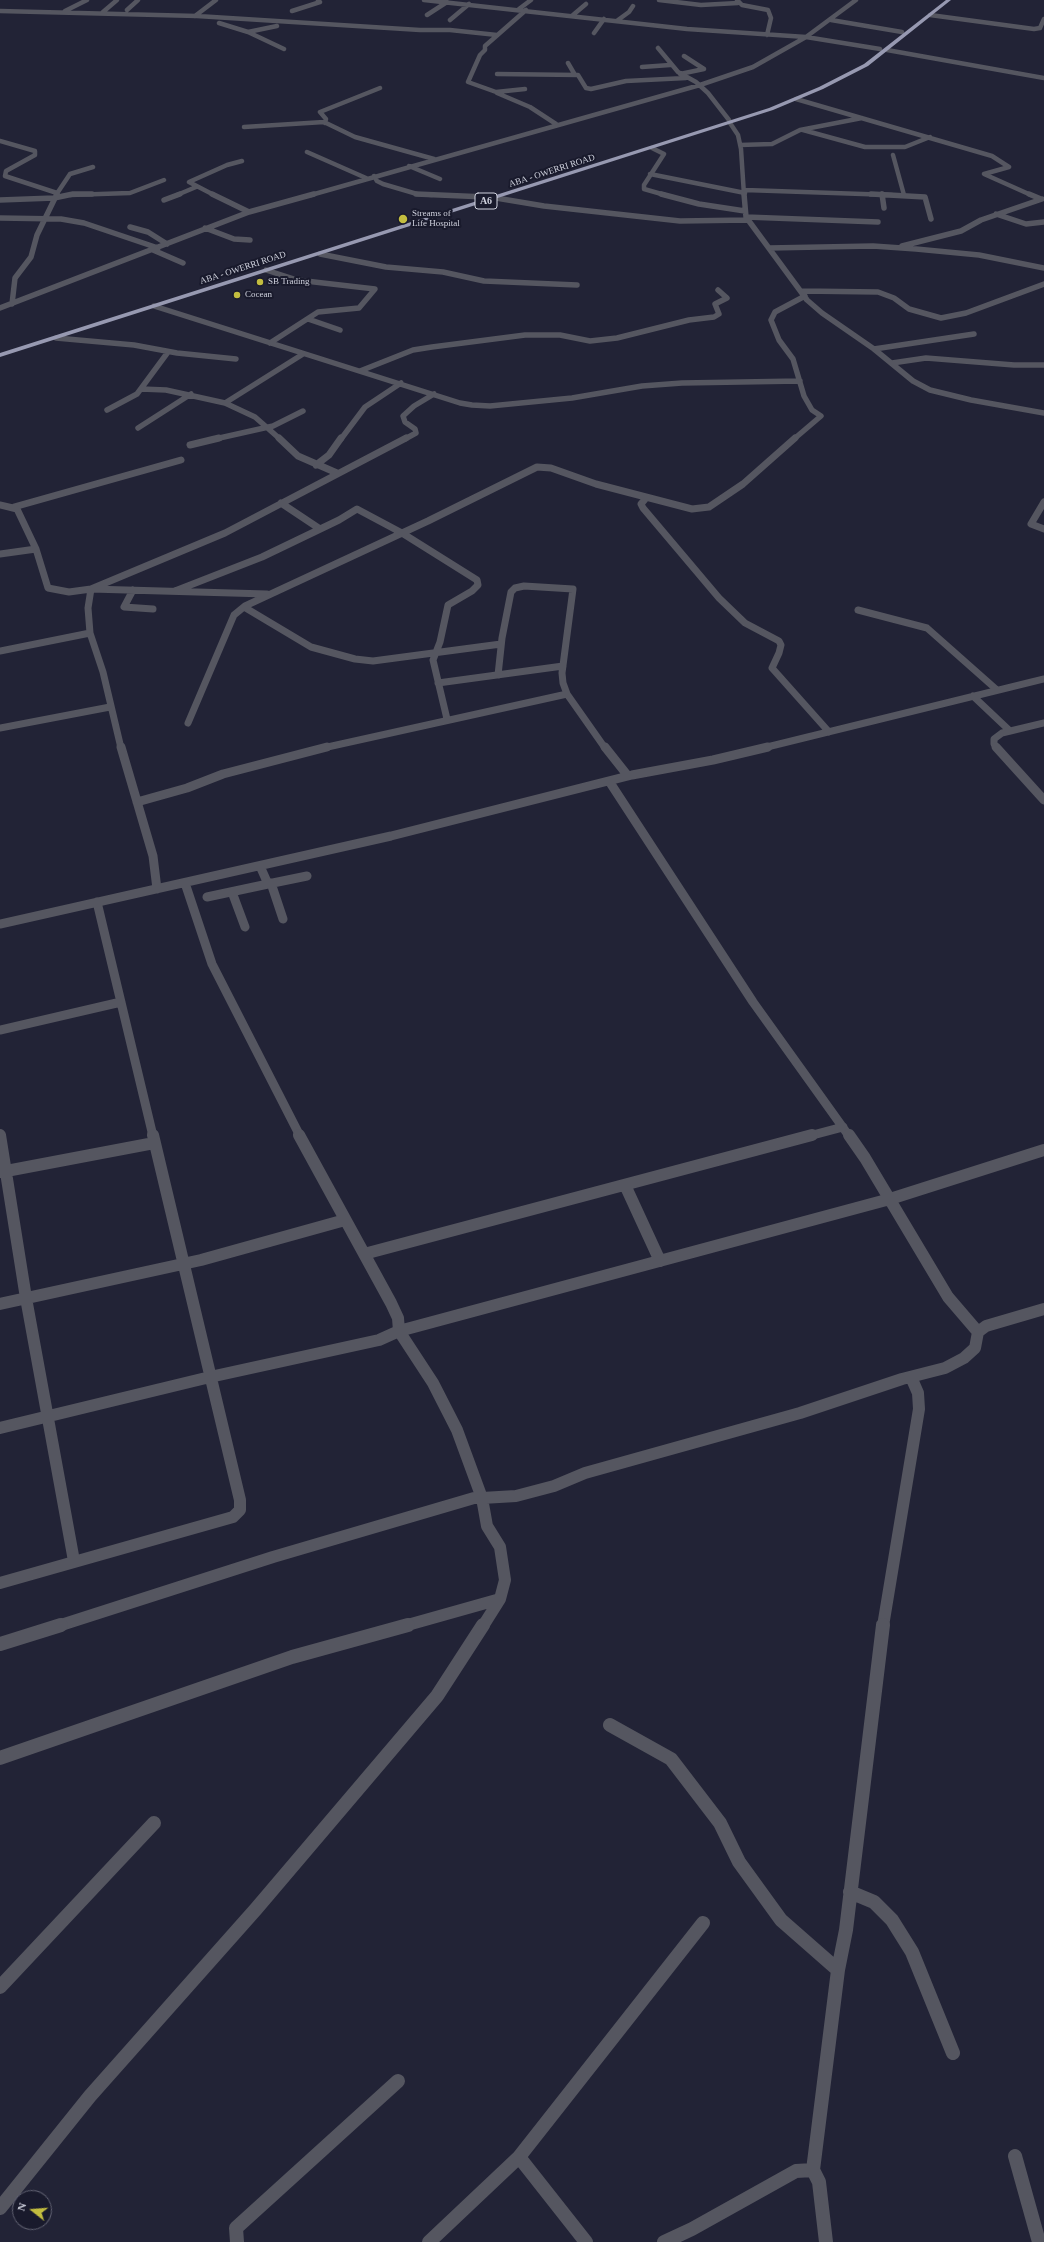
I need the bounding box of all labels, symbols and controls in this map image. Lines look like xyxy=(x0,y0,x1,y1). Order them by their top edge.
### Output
street label: ABA - OWERRI ROAD xyxy=(508,152,596,190)
road number: A6 xyxy=(475,193,497,209)
place label: Streams of Life Hospital xyxy=(412,209,460,230)
marker: Streams of Life Hospital xyxy=(397,213,409,225)
street label: ABA - OWERRI ROAD xyxy=(199,249,287,287)
marker: SB Trading xyxy=(255,277,265,287)
place label: SB Trading xyxy=(268,277,309,287)
marker: Cocean xyxy=(232,290,242,300)
place label: Cocean xyxy=(245,290,272,300)
north arrow xyxy=(12,2190,52,2230)
text: N xyxy=(15,2201,28,2212)

